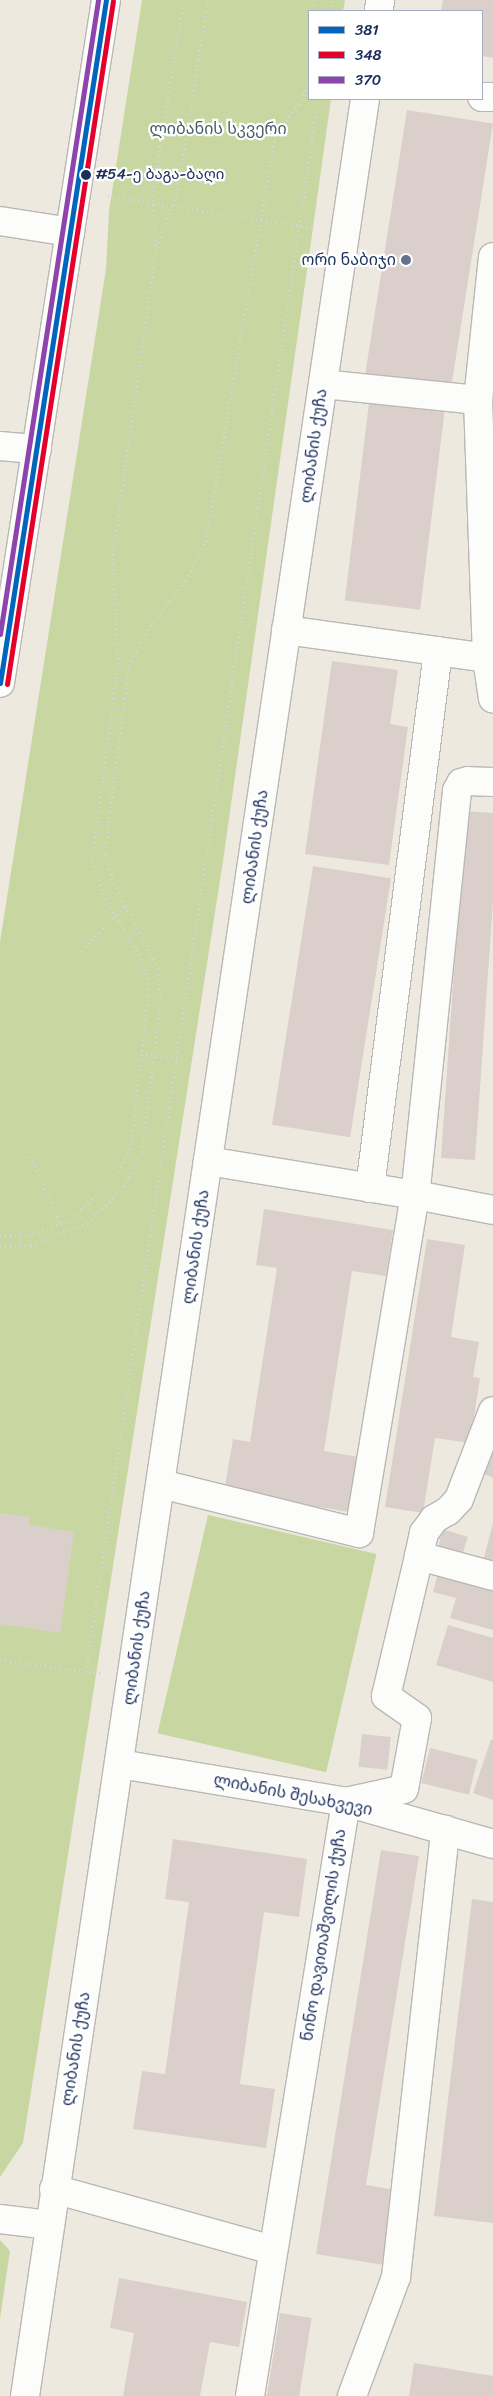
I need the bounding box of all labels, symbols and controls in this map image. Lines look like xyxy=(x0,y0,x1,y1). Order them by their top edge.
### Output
legend xyxy=(308,10,483,100)
text: 381 xyxy=(355,17,379,43)
text: 348 xyxy=(355,42,382,68)
text: 370 xyxy=(355,67,381,93)
park label: ლიბანის სკვერი xyxy=(149,119,287,139)
place label: #54-ე ბაგა-ბაღი xyxy=(95,166,224,184)
marker: #54-ე ბაგა-ბაღი xyxy=(81,170,91,180)
place label: ორი ნაბიჯი xyxy=(302,250,396,270)
marker: ორი ნაბიჯი xyxy=(400,254,412,266)
street label: ლიბანის ქუჩა xyxy=(296,388,332,504)
street label: ლიბანის ქუჩა xyxy=(237,789,273,905)
street label: ლიბანის ქუჩა xyxy=(178,1189,214,1305)
street label: ლიბანის ქუჩა xyxy=(119,1590,155,1706)
street label: ლიბანის შესახვევი xyxy=(212,1770,374,1820)
street label: ნინო დავითაშვილის ქუჩა xyxy=(298,1827,350,2043)
street label: ლიბანის ქუჩა xyxy=(58,1991,94,2107)

